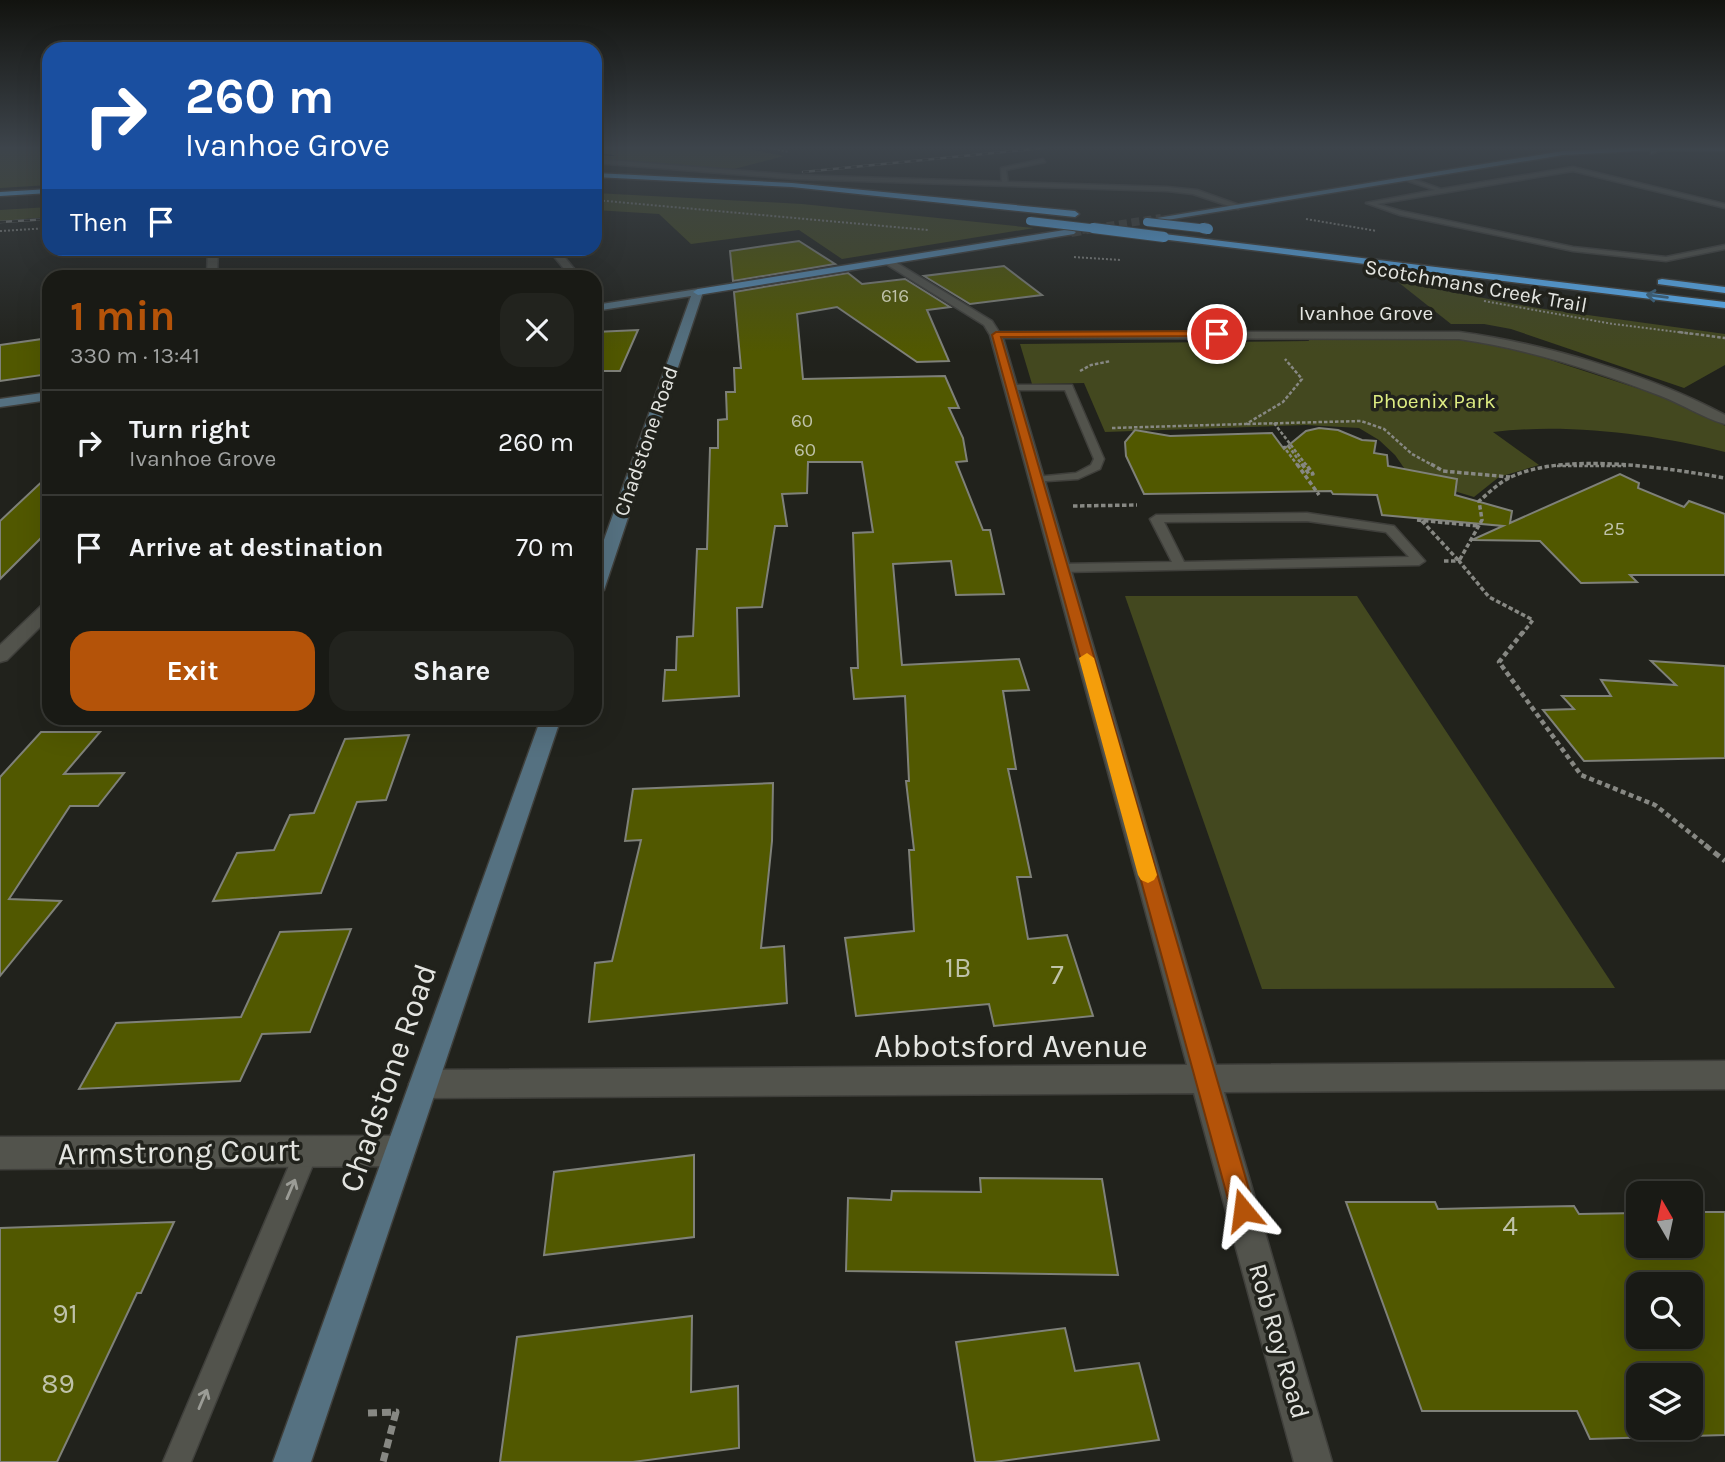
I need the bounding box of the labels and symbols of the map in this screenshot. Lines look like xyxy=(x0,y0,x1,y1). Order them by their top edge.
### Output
street label: Scotchmans Creek Trail xyxy=(1363,255,1589,317)
house number: 616 xyxy=(881,285,909,307)
one-way arrow xyxy=(1646,290,1669,303)
street label: Ivanhoe Grove xyxy=(1299,301,1433,325)
pin xyxy=(1187,304,1247,364)
street label: Chadstone Road xyxy=(609,363,683,519)
park label: Phoenix Park xyxy=(1372,389,1496,413)
house number: 60 xyxy=(791,410,813,432)
house number: 60 xyxy=(794,439,816,461)
house number: 25 xyxy=(1603,518,1625,540)
house number: 1B xyxy=(945,951,971,984)
house number: 7 xyxy=(1050,958,1064,991)
street label: Chadstone Road xyxy=(332,959,444,1197)
street label: Abbotsford Avenue xyxy=(874,1028,1148,1065)
street label: Armstrong Court xyxy=(57,1131,301,1173)
position arrow xyxy=(1206,1173,1280,1247)
one-way arrow xyxy=(285,1179,298,1200)
north arrow xyxy=(1626,1181,1703,1258)
house number: 4 xyxy=(1502,1209,1518,1242)
street label: Rob Roy Road xyxy=(1242,1260,1316,1422)
house number: 91 xyxy=(52,1297,78,1330)
house number: 89 xyxy=(41,1367,75,1400)
one-way arrow xyxy=(197,1389,210,1410)

